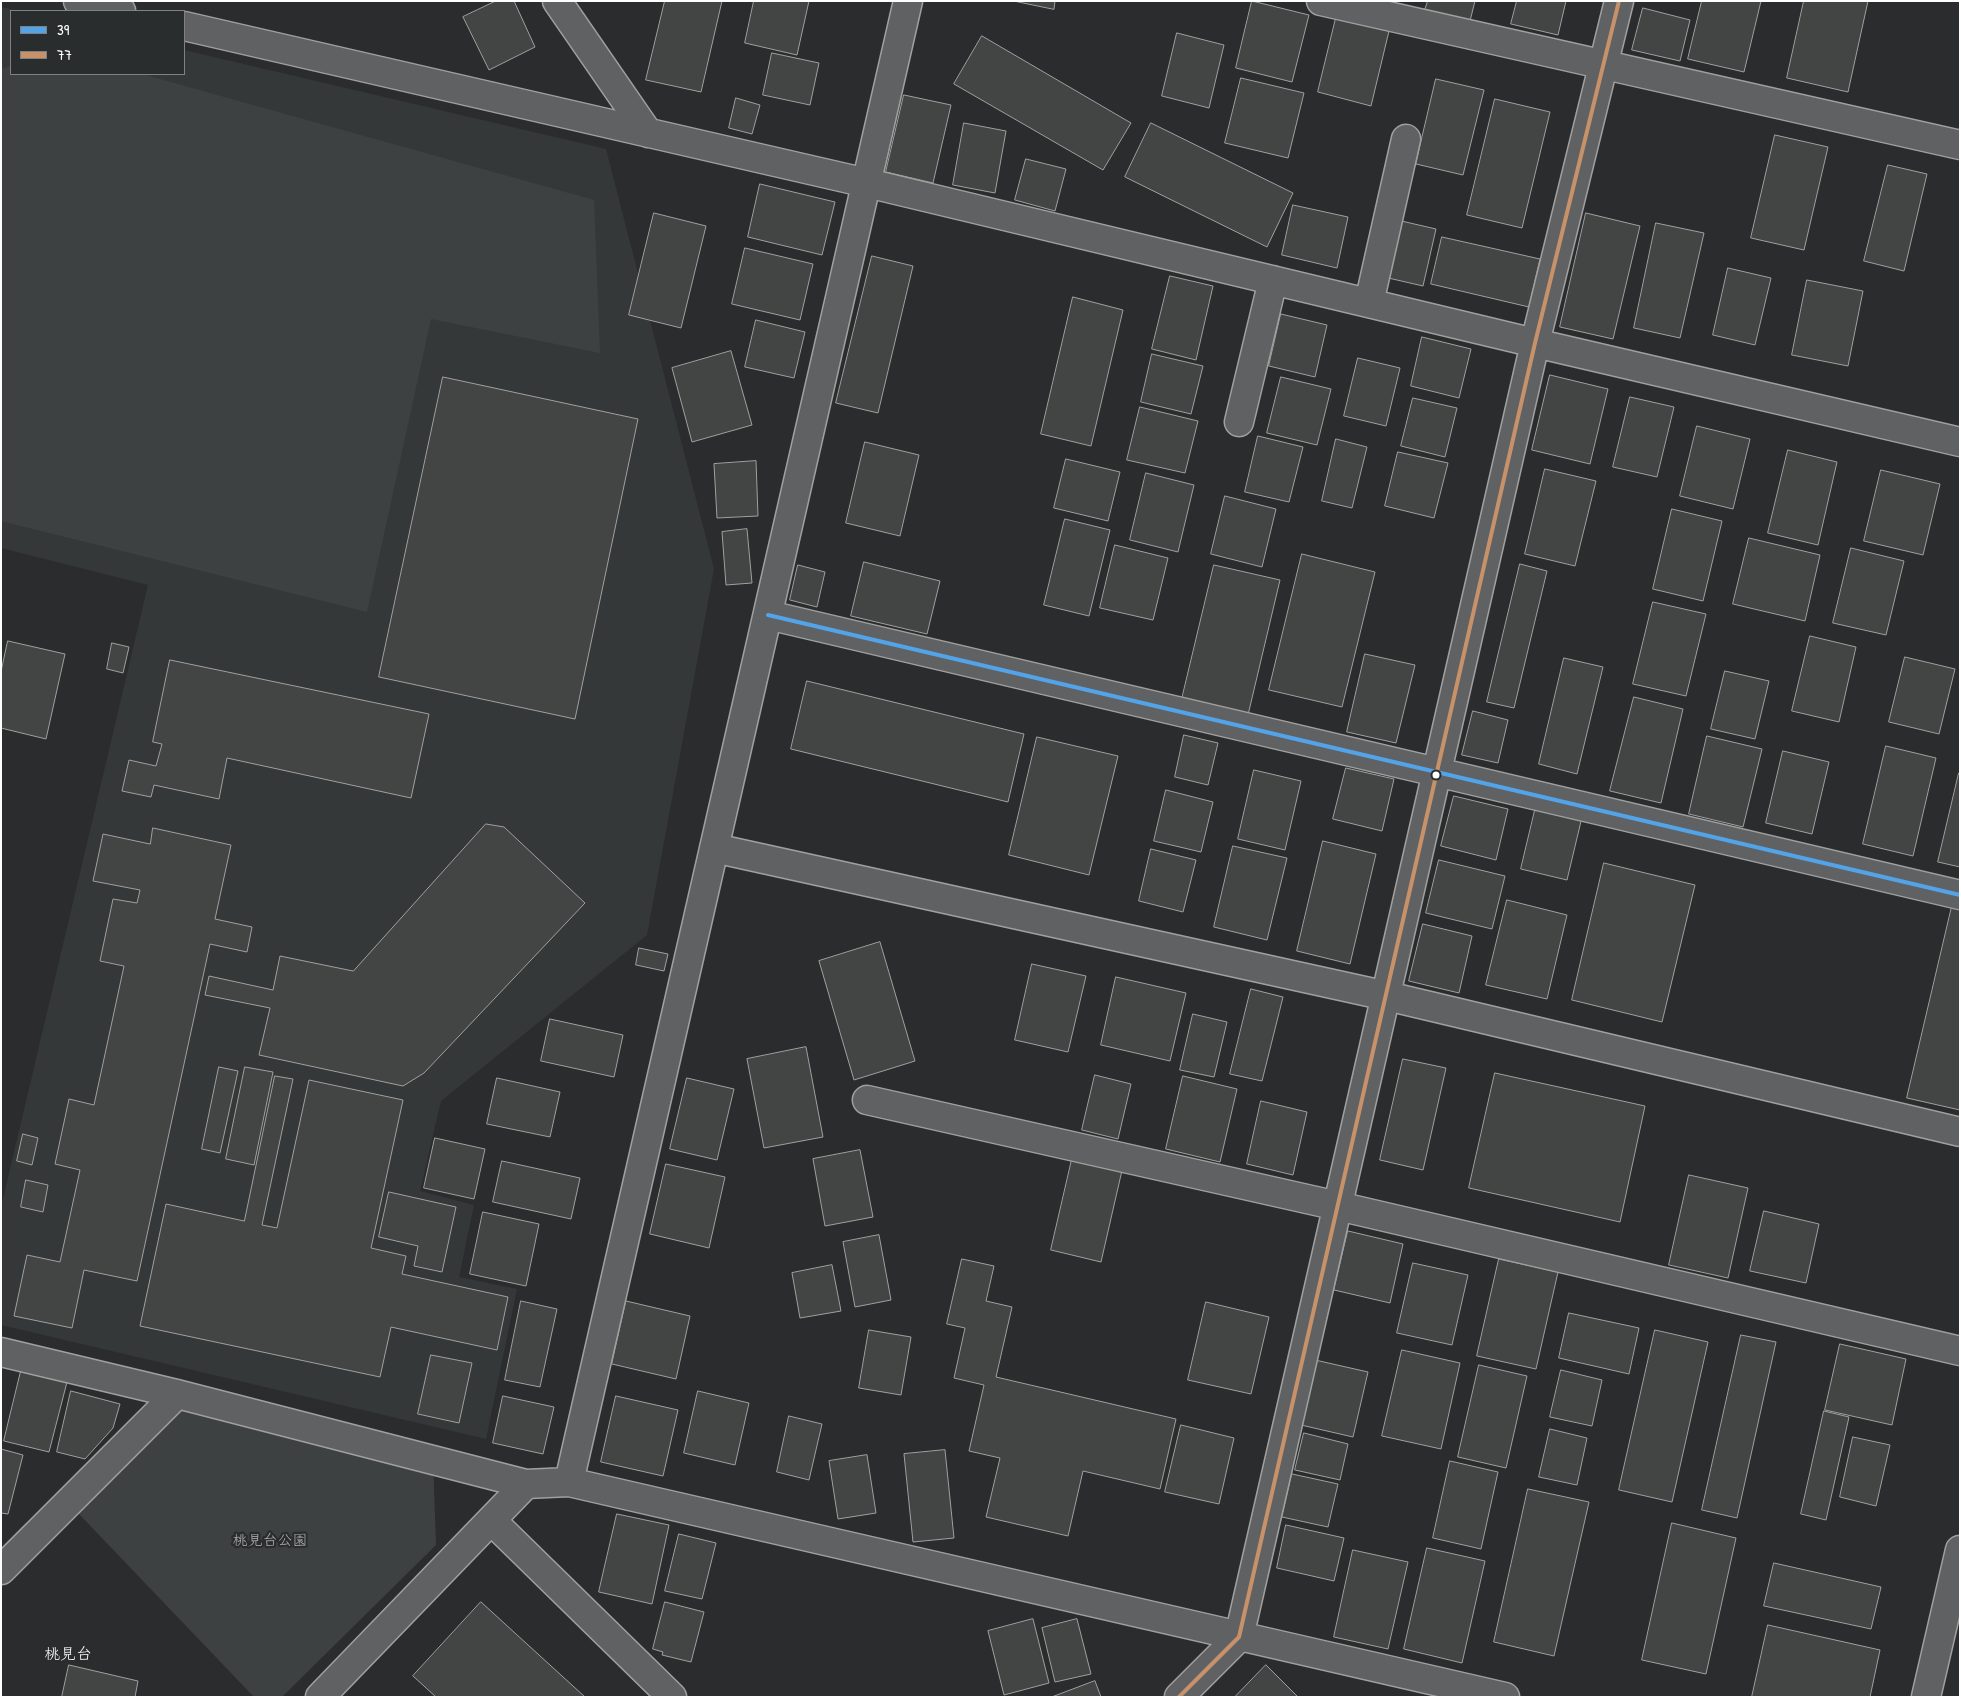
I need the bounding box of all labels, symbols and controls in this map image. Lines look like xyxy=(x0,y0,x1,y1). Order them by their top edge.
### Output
legend xyxy=(10,10,185,75)
text: 39 xyxy=(57,19,69,40)
text: 77 xyxy=(57,44,72,65)
unlabelled marker xyxy=(1431,770,1441,780)
park label: 桃見台公園 xyxy=(233,1532,307,1550)
district label: 桃見台 xyxy=(44,1645,92,1665)

